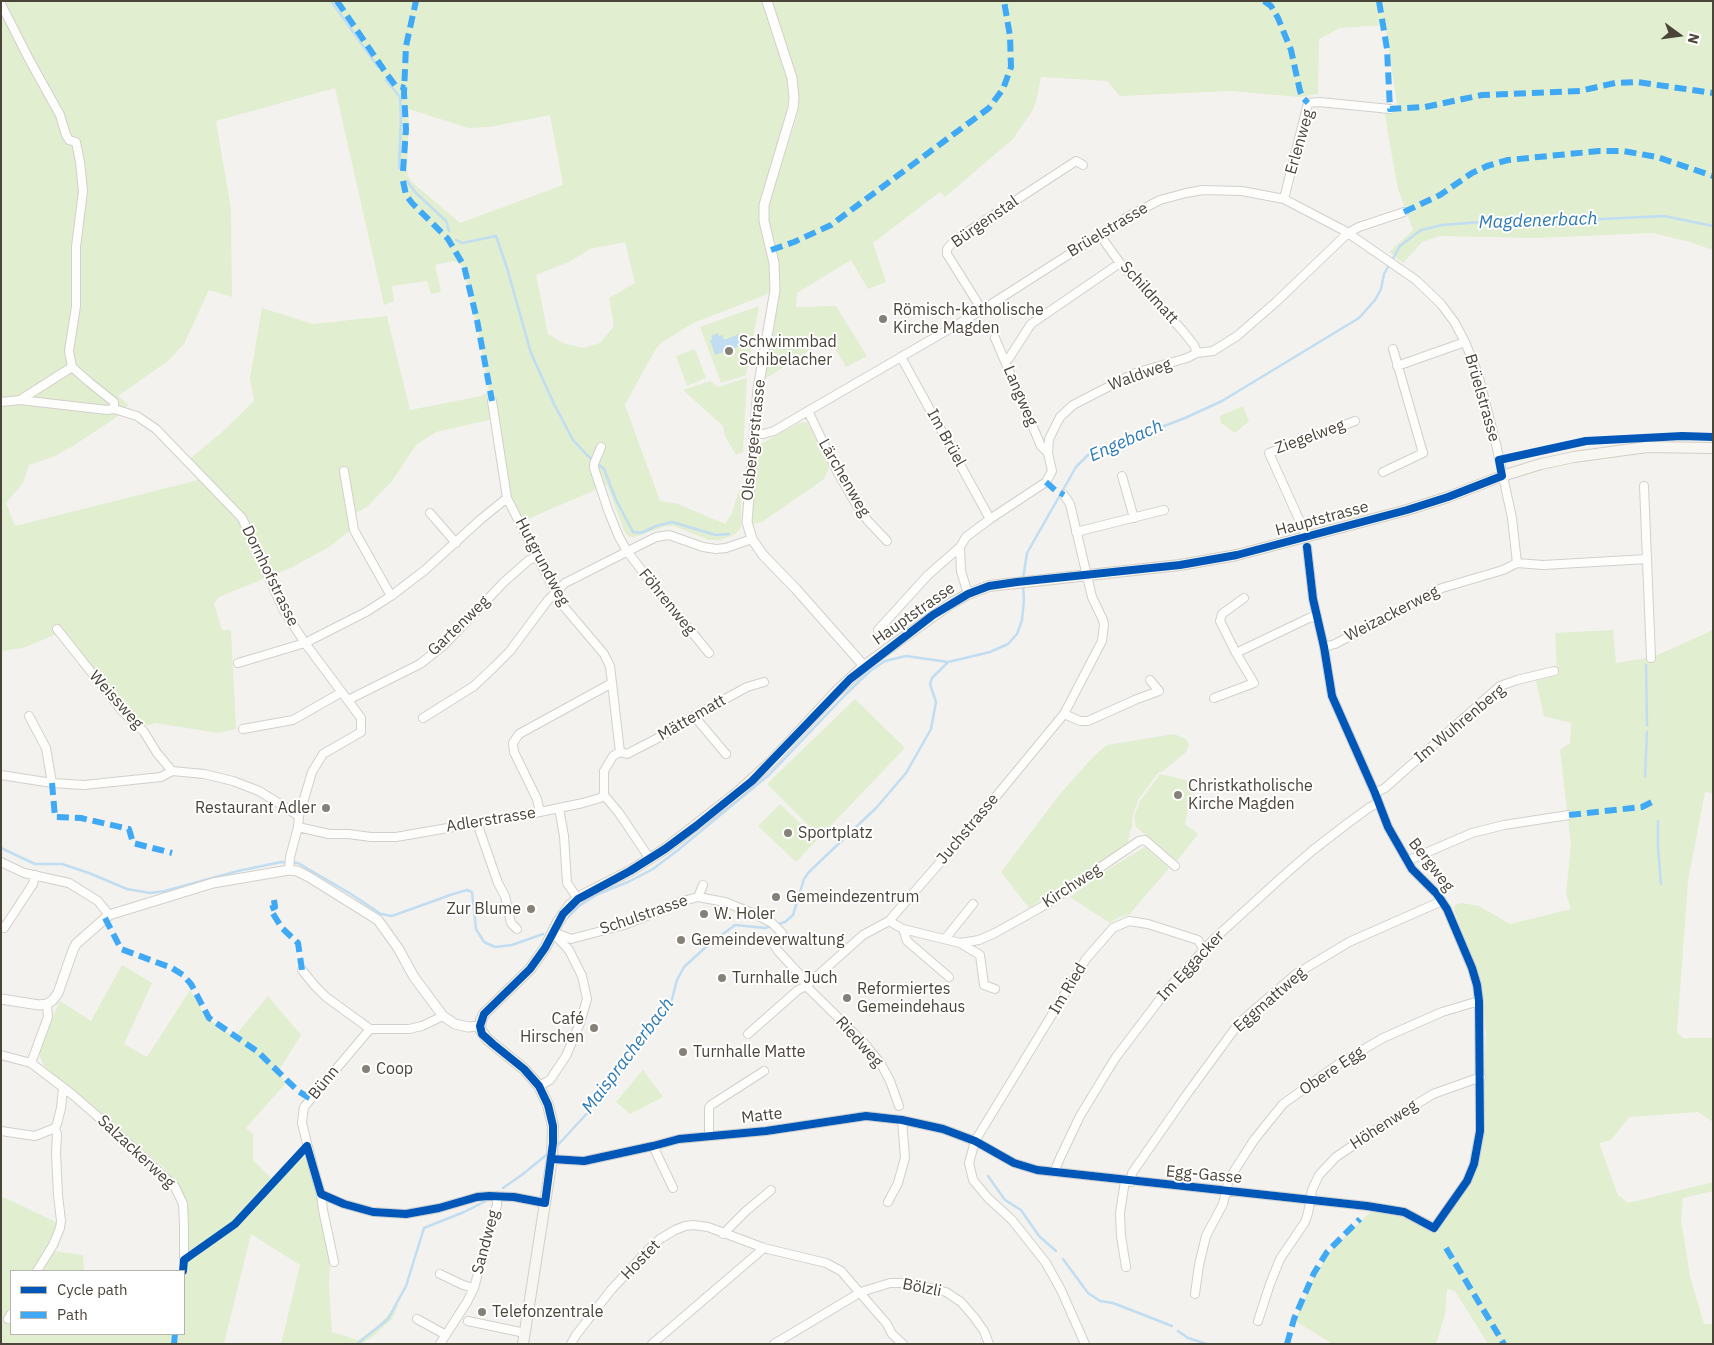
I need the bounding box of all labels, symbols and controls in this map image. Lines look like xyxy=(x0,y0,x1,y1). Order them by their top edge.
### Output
north arrow xyxy=(1654,10,1704,60)
text: N xyxy=(1684,32,1704,46)
street label: Erlenweg xyxy=(1282,107,1318,177)
street label: Bürgenstal xyxy=(948,192,1022,252)
street label: Brüelstrasse xyxy=(1064,198,1152,262)
water label: Magdenerbach xyxy=(1478,208,1598,234)
street label: Schildmatt xyxy=(1116,258,1182,328)
place label: Römisch-katholische Kirche Magden xyxy=(893,300,1044,338)
marker: Römisch-katholische Kirche Magden xyxy=(877,313,889,325)
place label: Schwimmbad Schibelacher xyxy=(739,332,837,370)
marker: Schwimmbad Schibelacher xyxy=(723,345,735,357)
street label: Brüelstrasse xyxy=(1460,352,1504,444)
street label: Waldweg xyxy=(1106,355,1174,395)
street label: Langweg xyxy=(999,363,1041,429)
street label: Olsbergerstrasse xyxy=(738,378,770,502)
street label: Im Brüel xyxy=(922,406,970,470)
water label: Engebach xyxy=(1086,415,1166,467)
street label: Ziegelweg xyxy=(1272,416,1348,458)
street label: Lärchenweg xyxy=(814,436,874,520)
street label: Hauptstrasse xyxy=(1273,497,1371,541)
street label: Hutgrundweg xyxy=(511,515,573,609)
street label: Dornhofstrasse xyxy=(237,522,303,630)
street label: Föhrenweg xyxy=(634,565,700,639)
street label: Hauptstrasse xyxy=(869,579,959,649)
street label: Weizackerweg xyxy=(1342,582,1442,646)
street label: Gartenweg xyxy=(424,592,494,660)
street label: Weissweg xyxy=(85,667,147,733)
street label: Im Wuhrenberg xyxy=(1411,681,1509,767)
street label: Mättematt xyxy=(655,691,729,745)
place label: Christkatholische Kirche Magden xyxy=(1188,776,1313,814)
marker: Christkatholische Kirche Magden xyxy=(1172,789,1184,801)
street label: Juchstrasse xyxy=(933,790,1003,868)
place label: Restaurant Adler xyxy=(195,798,316,818)
marker: Restaurant Adler xyxy=(320,802,332,814)
street label: Adlerstrasse xyxy=(445,803,537,837)
place label: Sportplatz xyxy=(798,823,872,843)
marker: Sportplatz xyxy=(782,827,794,839)
street label: Bergweg xyxy=(1404,834,1458,896)
street label: Kirchweg xyxy=(1039,860,1105,912)
place label: Gemeindezentrum xyxy=(786,887,919,907)
street label: Schulstrasse xyxy=(597,891,691,939)
marker: Gemeindezentrum xyxy=(770,891,782,903)
place label: Zur Blume xyxy=(446,899,521,919)
marker: Zur Blume xyxy=(525,903,537,915)
place label: W. Holer xyxy=(714,904,775,924)
marker: W. Holer xyxy=(698,908,710,920)
street label: Im Eggacker xyxy=(1153,927,1229,1005)
place label: Gemeindeverwaltung xyxy=(691,930,844,950)
marker: Gemeindeverwaltung xyxy=(675,934,687,946)
street label: Im Ried xyxy=(1045,960,1091,1018)
street label: Eggmattweg xyxy=(1230,963,1310,1037)
place label: Turnhalle Juch xyxy=(732,968,838,988)
marker: Turnhalle Juch xyxy=(716,972,728,984)
place label: Reformiertes Gemeindehaus xyxy=(857,979,965,1017)
marker: Reformiertes Gemeindehaus xyxy=(841,992,853,1004)
water label: Maispracherbach xyxy=(577,994,679,1118)
place label: Café Hirschen xyxy=(520,1009,584,1047)
street label: Riedweg xyxy=(831,1013,887,1071)
marker: Café Hirschen xyxy=(588,1022,600,1034)
place label: Turnhalle Matte xyxy=(693,1042,806,1062)
street label: Obere Egg xyxy=(1296,1042,1368,1100)
marker: Turnhalle Matte xyxy=(677,1046,689,1058)
place label: Coop xyxy=(376,1059,413,1079)
street label: Bünn xyxy=(305,1062,343,1104)
marker: Coop xyxy=(360,1063,372,1075)
street label: Höhenweg xyxy=(1347,1096,1421,1154)
street label: Matte xyxy=(740,1104,784,1128)
street label: Salzackerweg xyxy=(93,1111,179,1193)
street label: Egg-Gasse xyxy=(1165,1162,1243,1188)
street label: Sandweg xyxy=(468,1208,504,1276)
street label: Hostet xyxy=(617,1236,665,1284)
legend xyxy=(10,1270,185,1335)
street label: Bölzli xyxy=(901,1275,943,1301)
text: Cycle path xyxy=(57,1280,128,1299)
place label: Telefonzentrale xyxy=(492,1302,603,1322)
text: Path xyxy=(57,1305,88,1324)
marker: Telefonzentrale xyxy=(476,1306,488,1318)

